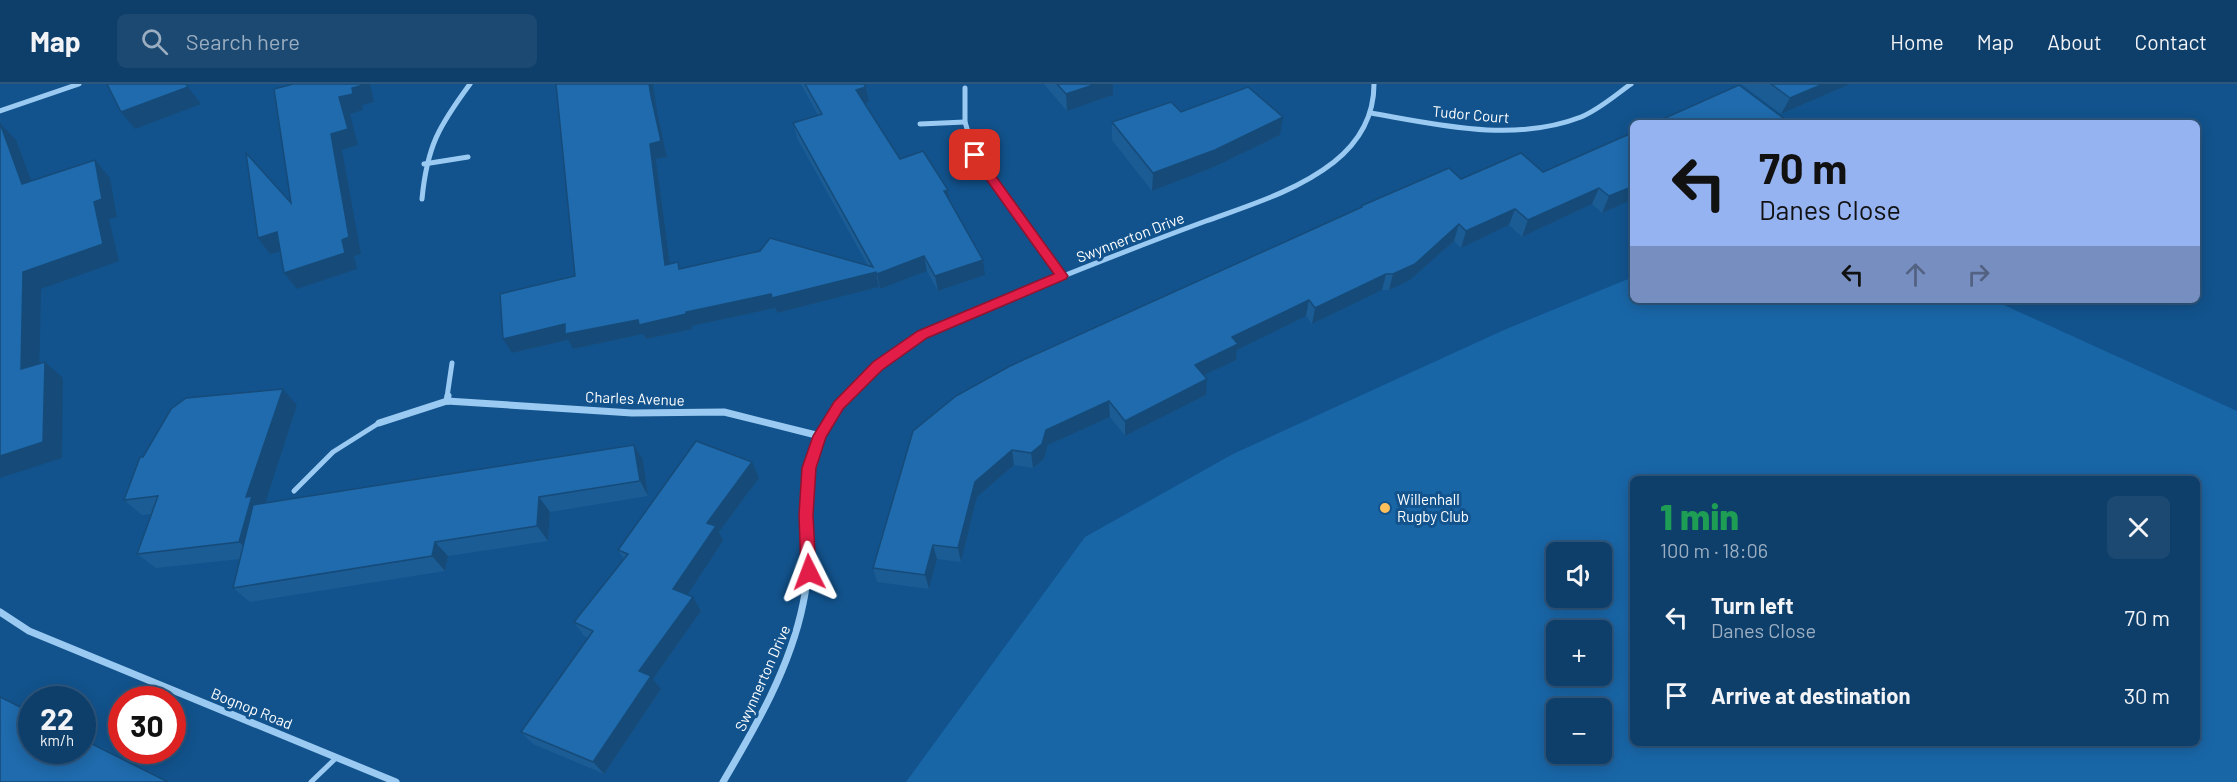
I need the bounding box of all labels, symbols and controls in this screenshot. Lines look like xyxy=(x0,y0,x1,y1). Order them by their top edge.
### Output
search box xyxy=(117,14,537,68)
text: Map xyxy=(30,24,81,58)
icon: search xyxy=(138,25,171,58)
text: Search here xyxy=(186,28,300,54)
text: Home xyxy=(1890,29,1944,54)
text: Map xyxy=(1977,29,2014,54)
text: About xyxy=(2047,29,2102,54)
text: Contact xyxy=(2135,29,2207,54)
street label: Tudor Court xyxy=(1432,102,1510,126)
pin xyxy=(949,129,1000,180)
icon: arrive xyxy=(958,138,991,171)
text: 70 m xyxy=(1759,142,1847,192)
icon: left xyxy=(1660,144,1738,222)
text: Danes Close xyxy=(1759,193,1901,225)
street label: Swynnerton Drive xyxy=(1073,208,1187,266)
icon: left xyxy=(1836,258,1869,291)
icon: ahead xyxy=(1899,258,1932,291)
icon: right xyxy=(1962,258,1995,291)
street label: Charles Avenue xyxy=(585,387,685,409)
place label: Willenhall Rugby Club xyxy=(1397,490,1469,525)
text: 1 min xyxy=(1660,494,1739,537)
button: close xyxy=(2107,496,2170,559)
marker: Willenhall Rugby Club xyxy=(1378,501,1392,515)
text: 100 m · 18:06 xyxy=(1660,538,1768,562)
position arrow xyxy=(777,540,841,604)
map controls xyxy=(1546,542,1612,764)
button: sound xyxy=(1546,542,1612,608)
text: Turn left xyxy=(1711,592,1794,618)
icon: left xyxy=(1660,601,1693,634)
text: 70 m xyxy=(2125,604,2170,630)
text: Danes Close xyxy=(1711,618,1816,642)
button: + xyxy=(1546,620,1612,686)
street label: Swynnerton Drive xyxy=(731,622,793,734)
icon: arrive xyxy=(1660,679,1693,712)
text: Arrive at destination xyxy=(1711,682,1910,708)
text: 30 m xyxy=(2124,682,2170,708)
street label: Bognop Road xyxy=(209,684,295,732)
speed limit sign: 30 xyxy=(108,686,186,764)
button: − xyxy=(1546,698,1612,764)
text: 22 xyxy=(40,700,74,736)
text: km/h xyxy=(40,731,74,749)

